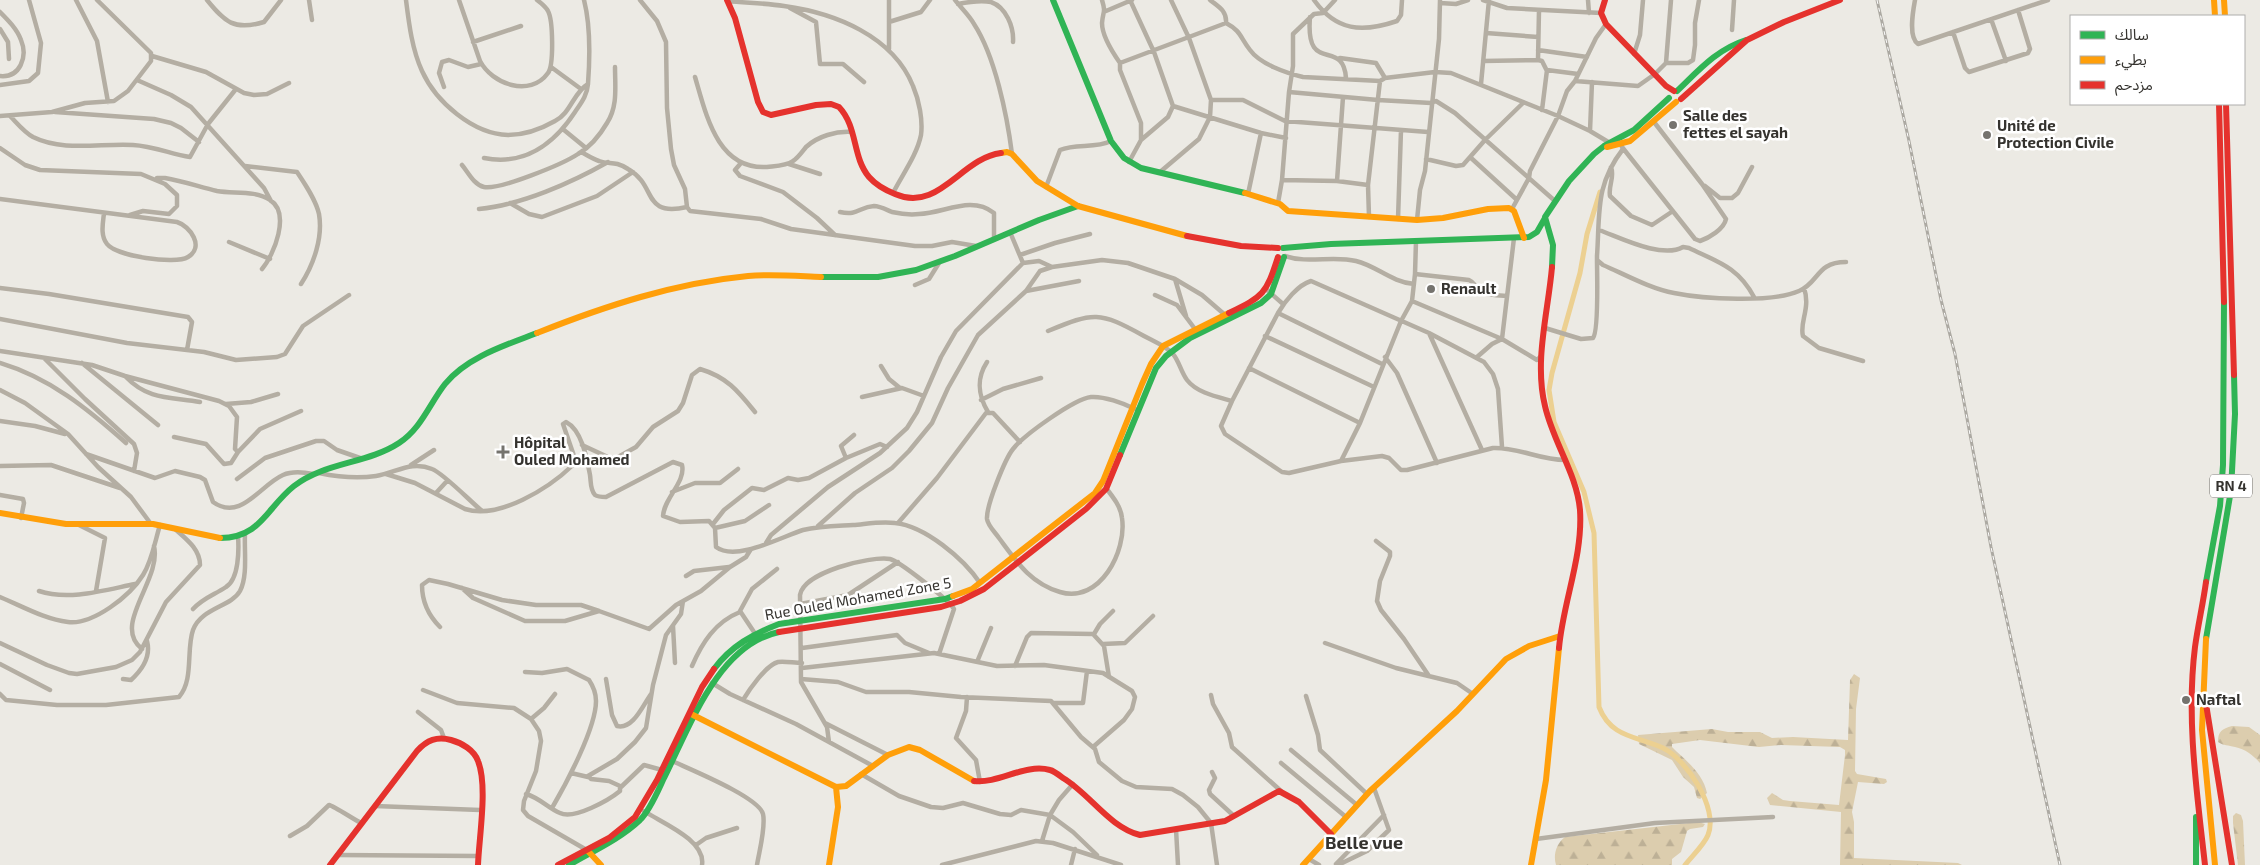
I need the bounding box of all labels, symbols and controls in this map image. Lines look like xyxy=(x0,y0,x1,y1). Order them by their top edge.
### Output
legend xyxy=(2070,15,2245,105)
text: سالك xyxy=(2115,25,2149,43)
text: بطيء xyxy=(2115,50,2147,71)
text: مزدحم xyxy=(2115,75,2153,96)
place label: Salle des fettes el sayah xyxy=(1683,106,1788,142)
place label: Unité de Protection Civile xyxy=(1997,116,2114,151)
marker: Salle des fettes el sayah xyxy=(1667,119,1679,131)
marker: Unité de Protection Civile xyxy=(1981,129,1993,141)
place label: Renault xyxy=(1441,279,1496,297)
marker: Renault xyxy=(1425,283,1437,295)
place label: Hôpital Ouled Mohamed xyxy=(514,433,630,468)
marker: Hôpital Ouled Mohamed xyxy=(496,445,510,459)
road number: RN 4 xyxy=(2210,474,2252,498)
street label: Rue Ouled Mohamed Zone 5 xyxy=(763,573,953,623)
place label: Naftal xyxy=(2196,690,2241,708)
marker: Naftal xyxy=(2180,694,2192,706)
district label: Belle vue xyxy=(1325,831,1403,853)

